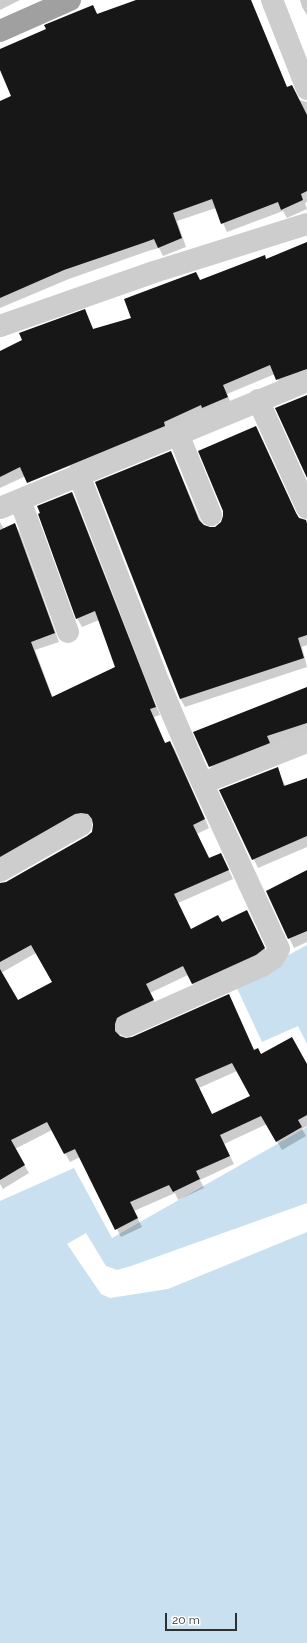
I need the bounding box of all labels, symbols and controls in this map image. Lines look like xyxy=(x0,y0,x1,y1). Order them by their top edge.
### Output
scale bar xyxy=(167,1605,239,1631)
text: 20 m xyxy=(172,1613,200,1627)

